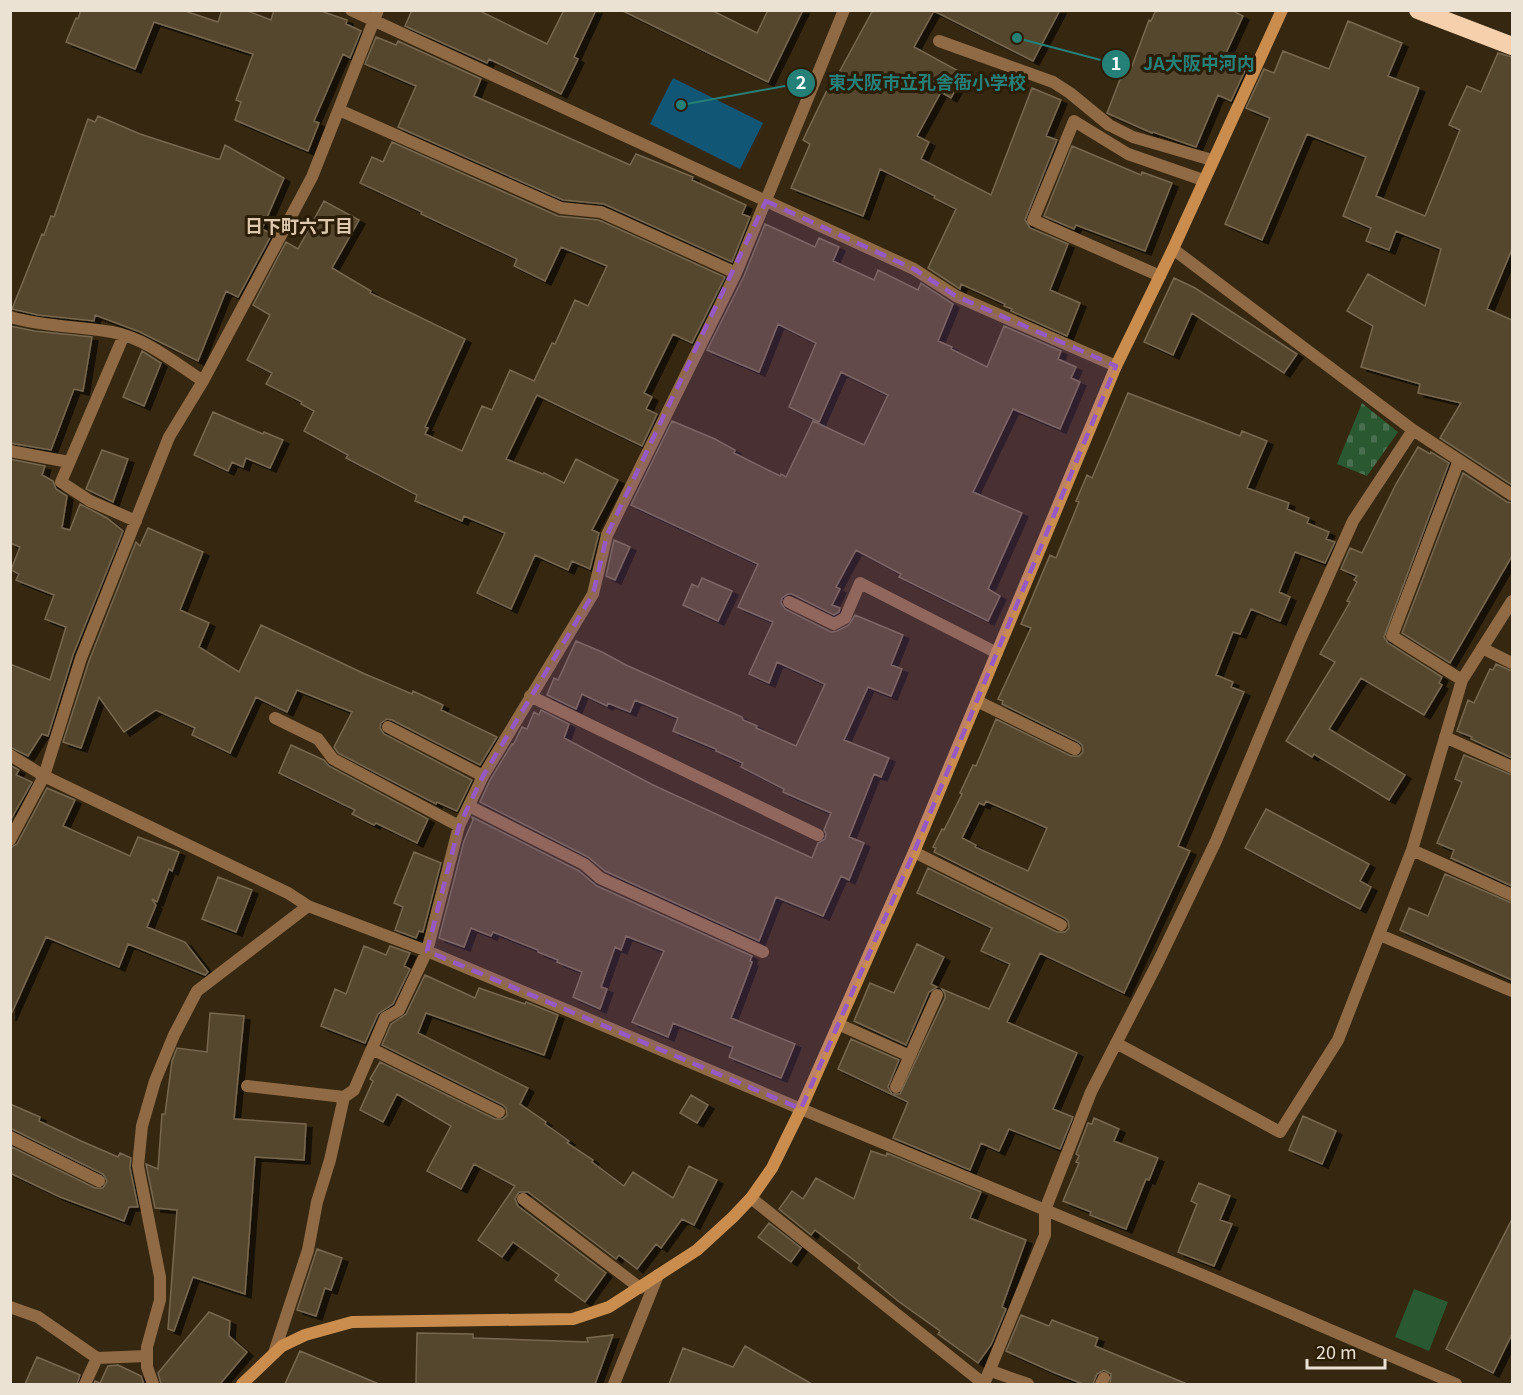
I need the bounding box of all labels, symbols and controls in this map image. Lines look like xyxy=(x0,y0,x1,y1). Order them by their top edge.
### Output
callout: JA大阪中河内 xyxy=(1101,46,1267,82)
text: 1 xyxy=(1111,49,1121,75)
text: JA大阪中河内 xyxy=(1143,49,1255,75)
callout: 東大阪市立孔舎衙小学校 xyxy=(786,65,1038,101)
text: 2 xyxy=(796,68,806,94)
text: 東大阪市立孔舎衙小学校 xyxy=(828,68,1026,94)
district label: 日下町六丁目 xyxy=(245,212,353,238)
scale bar xyxy=(1307,1332,1385,1370)
text: 20 m xyxy=(1316,1338,1357,1364)

